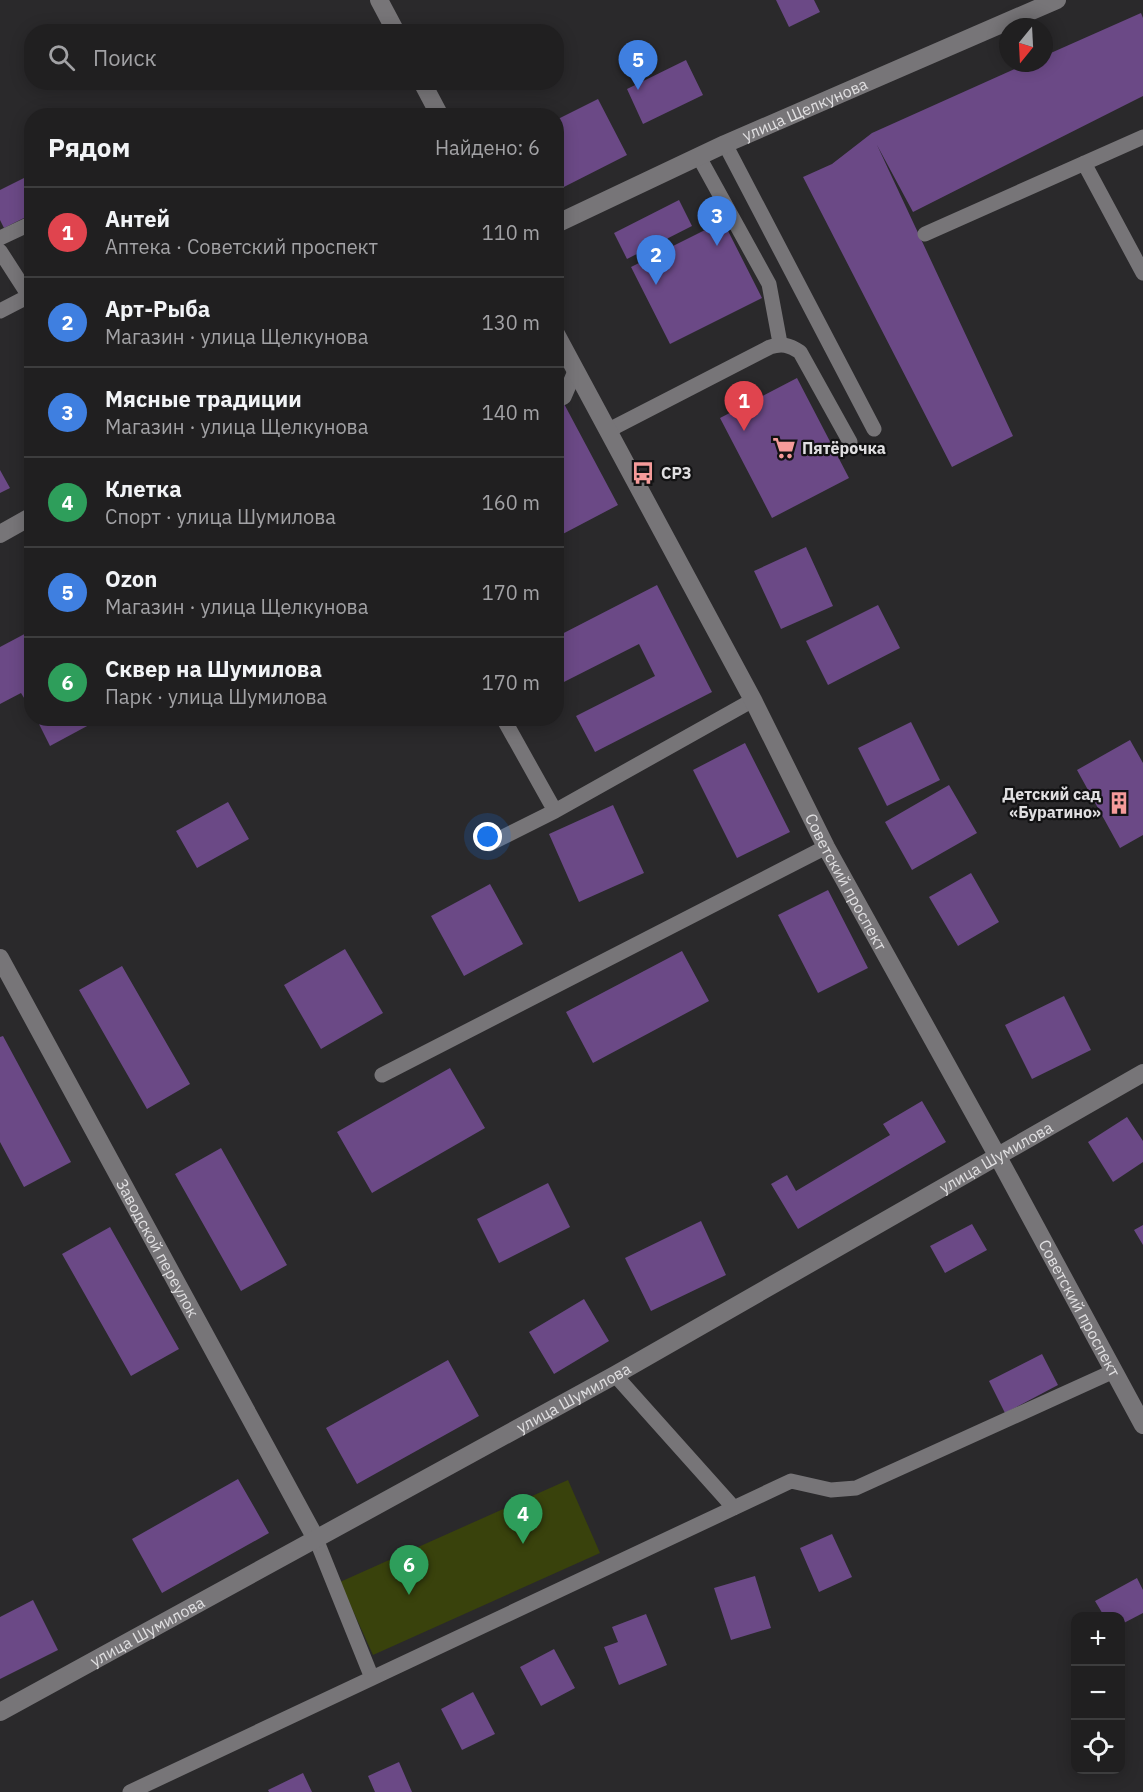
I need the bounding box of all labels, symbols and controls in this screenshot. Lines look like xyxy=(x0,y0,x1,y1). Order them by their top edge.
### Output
north arrow xyxy=(999,18,1053,72)
search box xyxy=(24,24,564,90)
pin: 5 xyxy=(618,40,658,90)
icon: search xyxy=(45,41,78,74)
text: Поиск xyxy=(93,43,157,72)
street label: улица Щелкунова xyxy=(739,73,871,145)
text: Рядом xyxy=(48,130,130,164)
text: Найдено: 6 xyxy=(435,134,540,161)
pin: 3 xyxy=(698,196,736,246)
text: Антей xyxy=(105,204,170,233)
text: 1 xyxy=(62,219,74,246)
text: 110 m xyxy=(482,219,540,246)
text: Аптека · Советский проспект xyxy=(105,233,378,260)
pin: 2 xyxy=(636,236,676,285)
text: Арт-Рыба xyxy=(105,294,210,323)
text: 2 xyxy=(62,309,74,336)
text: 130 m xyxy=(482,309,540,336)
text: Магазин · улица Щелкунова xyxy=(105,323,368,350)
pin: 1 xyxy=(724,382,764,431)
text: Мясные традиции xyxy=(105,384,302,413)
text: 3 xyxy=(62,399,74,426)
text: 140 m xyxy=(482,399,540,426)
text: Магазин · улица Щелкунова xyxy=(105,413,368,440)
supermarket icon: Пятёрочка xyxy=(771,435,797,461)
place label: Пятёрочка xyxy=(802,438,886,458)
bus stop icon: СРЗ xyxy=(630,460,656,486)
place label: СРЗ xyxy=(661,463,692,483)
text: Клетка xyxy=(105,474,182,503)
text: 4 xyxy=(62,489,74,516)
text: 160 m xyxy=(482,489,540,516)
text: Спорт · улица Шумилова xyxy=(105,503,336,530)
text: Ozon xyxy=(105,564,157,593)
text: 5 xyxy=(62,579,74,606)
text: 170 m xyxy=(482,579,540,606)
text: Магазин · улица Щелкунова xyxy=(105,593,368,620)
text: Сквер на Шумилова xyxy=(105,654,322,683)
text: 6 xyxy=(62,669,74,696)
text: 170 m xyxy=(482,669,540,696)
text: Парк · улица Шумилова xyxy=(105,683,327,710)
place label: Детский сад «Буратино» xyxy=(1002,784,1101,822)
building icon: Детский сад «Буратино» xyxy=(1106,790,1132,816)
street label: Советский проспект xyxy=(801,810,892,954)
your location xyxy=(473,822,502,851)
street label: улица Шумилова xyxy=(936,1117,1056,1197)
street label: Заводской переулок xyxy=(112,1175,204,1321)
street label: Советский проспект xyxy=(1034,1236,1125,1380)
street label: улица Шумилова xyxy=(513,1358,635,1437)
pin: 4 xyxy=(504,1494,542,1544)
pin: 6 xyxy=(390,1546,428,1595)
street label: улица Шумилова xyxy=(87,1592,208,1671)
map controls xyxy=(1071,1612,1125,1774)
button: + xyxy=(1071,1612,1125,1666)
button: − xyxy=(1071,1666,1125,1720)
button: locate xyxy=(1071,1720,1125,1774)

